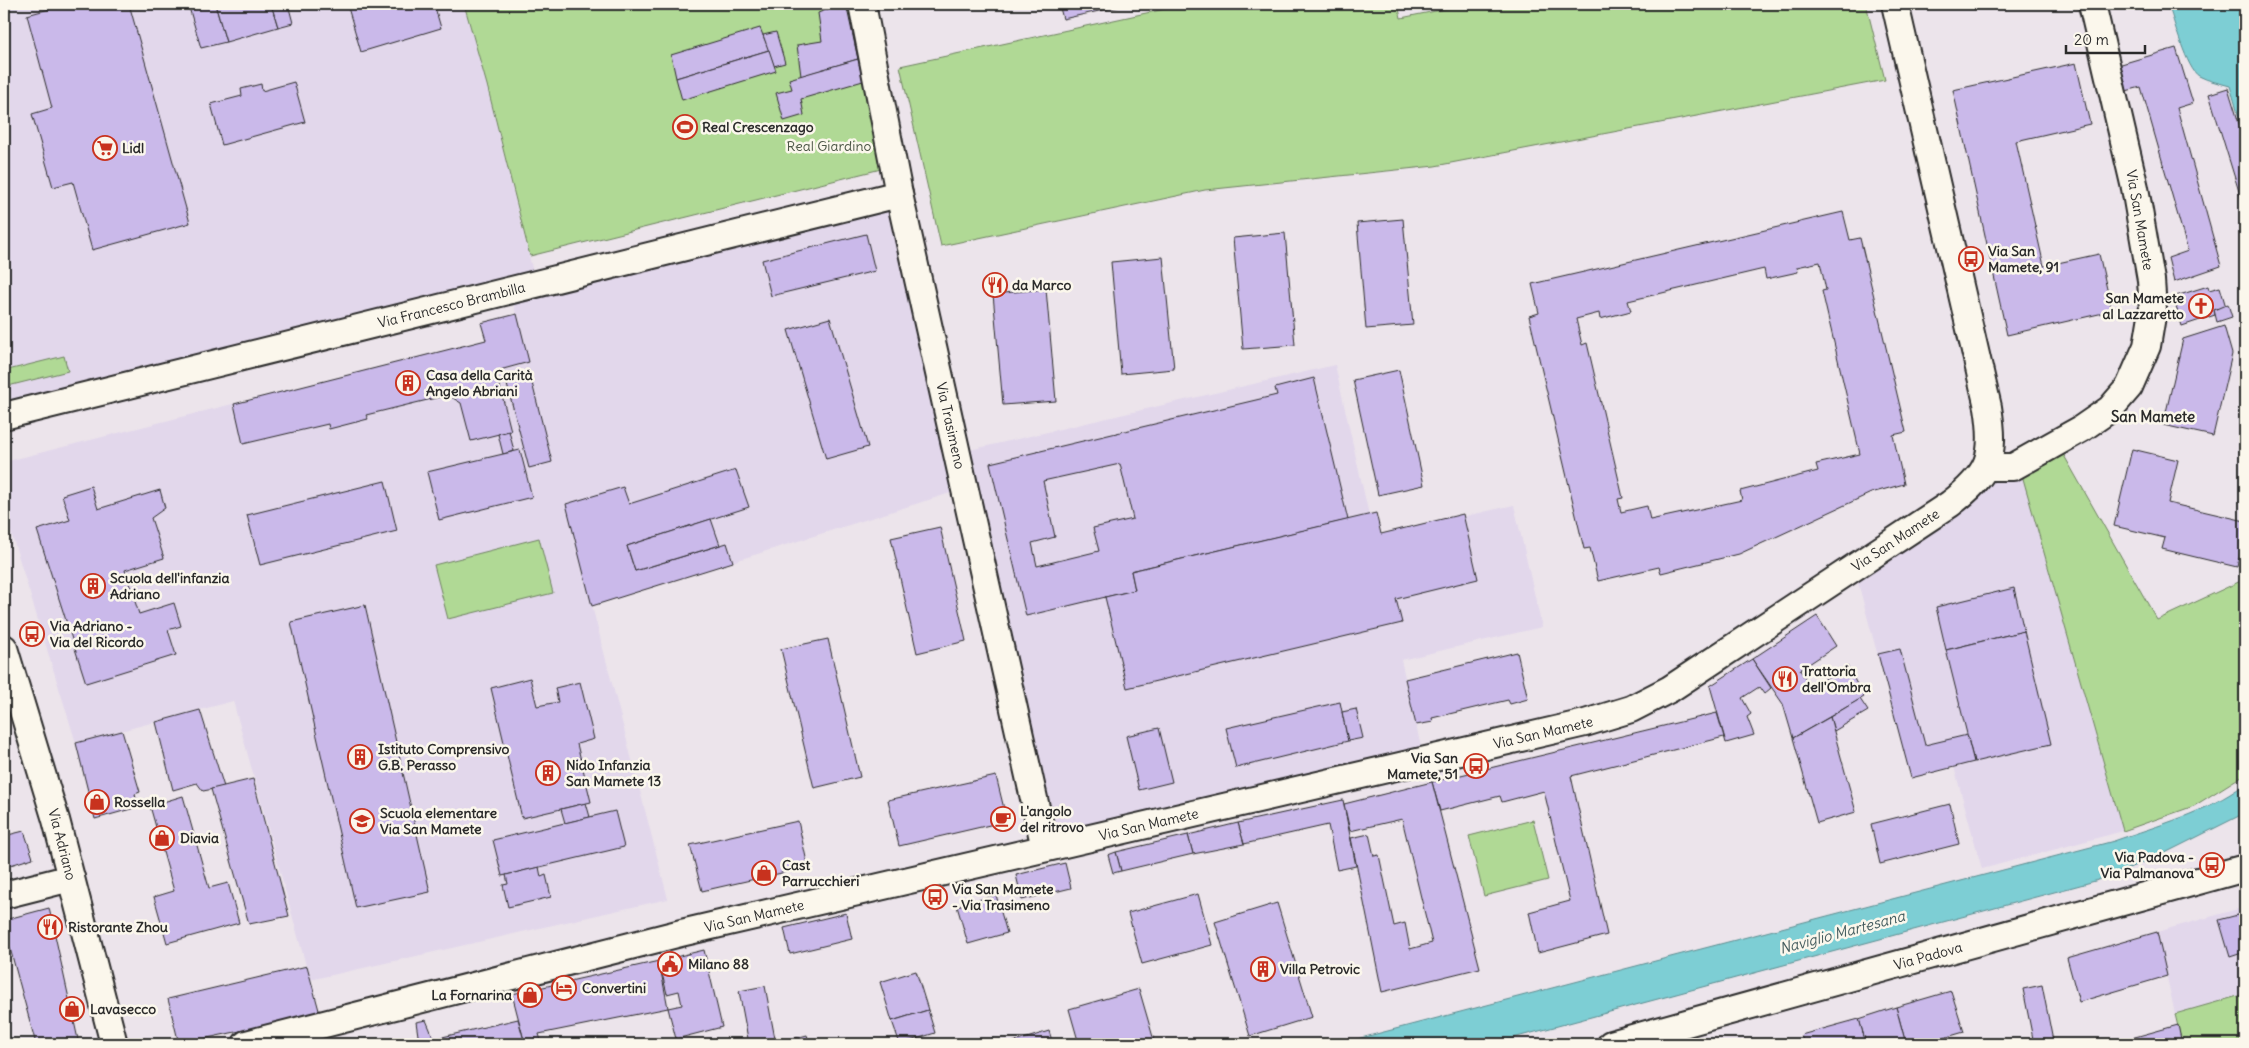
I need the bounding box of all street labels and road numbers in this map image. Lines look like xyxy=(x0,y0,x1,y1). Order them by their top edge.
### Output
street label: Via San Mamete xyxy=(2122,168,2158,272)
street label: Via Francesco Brambilla xyxy=(376,278,527,332)
street label: Via Trasimeno xyxy=(932,381,969,471)
street label: Via San Mamete xyxy=(1848,505,1943,576)
street label: Via San Mamete xyxy=(1492,712,1595,753)
street label: Via San Mamete xyxy=(1097,804,1200,845)
street label: Via Adriano xyxy=(44,807,80,882)
street label: Via San Mamete xyxy=(703,896,806,936)
street label: Via Padova xyxy=(1892,938,1964,974)

